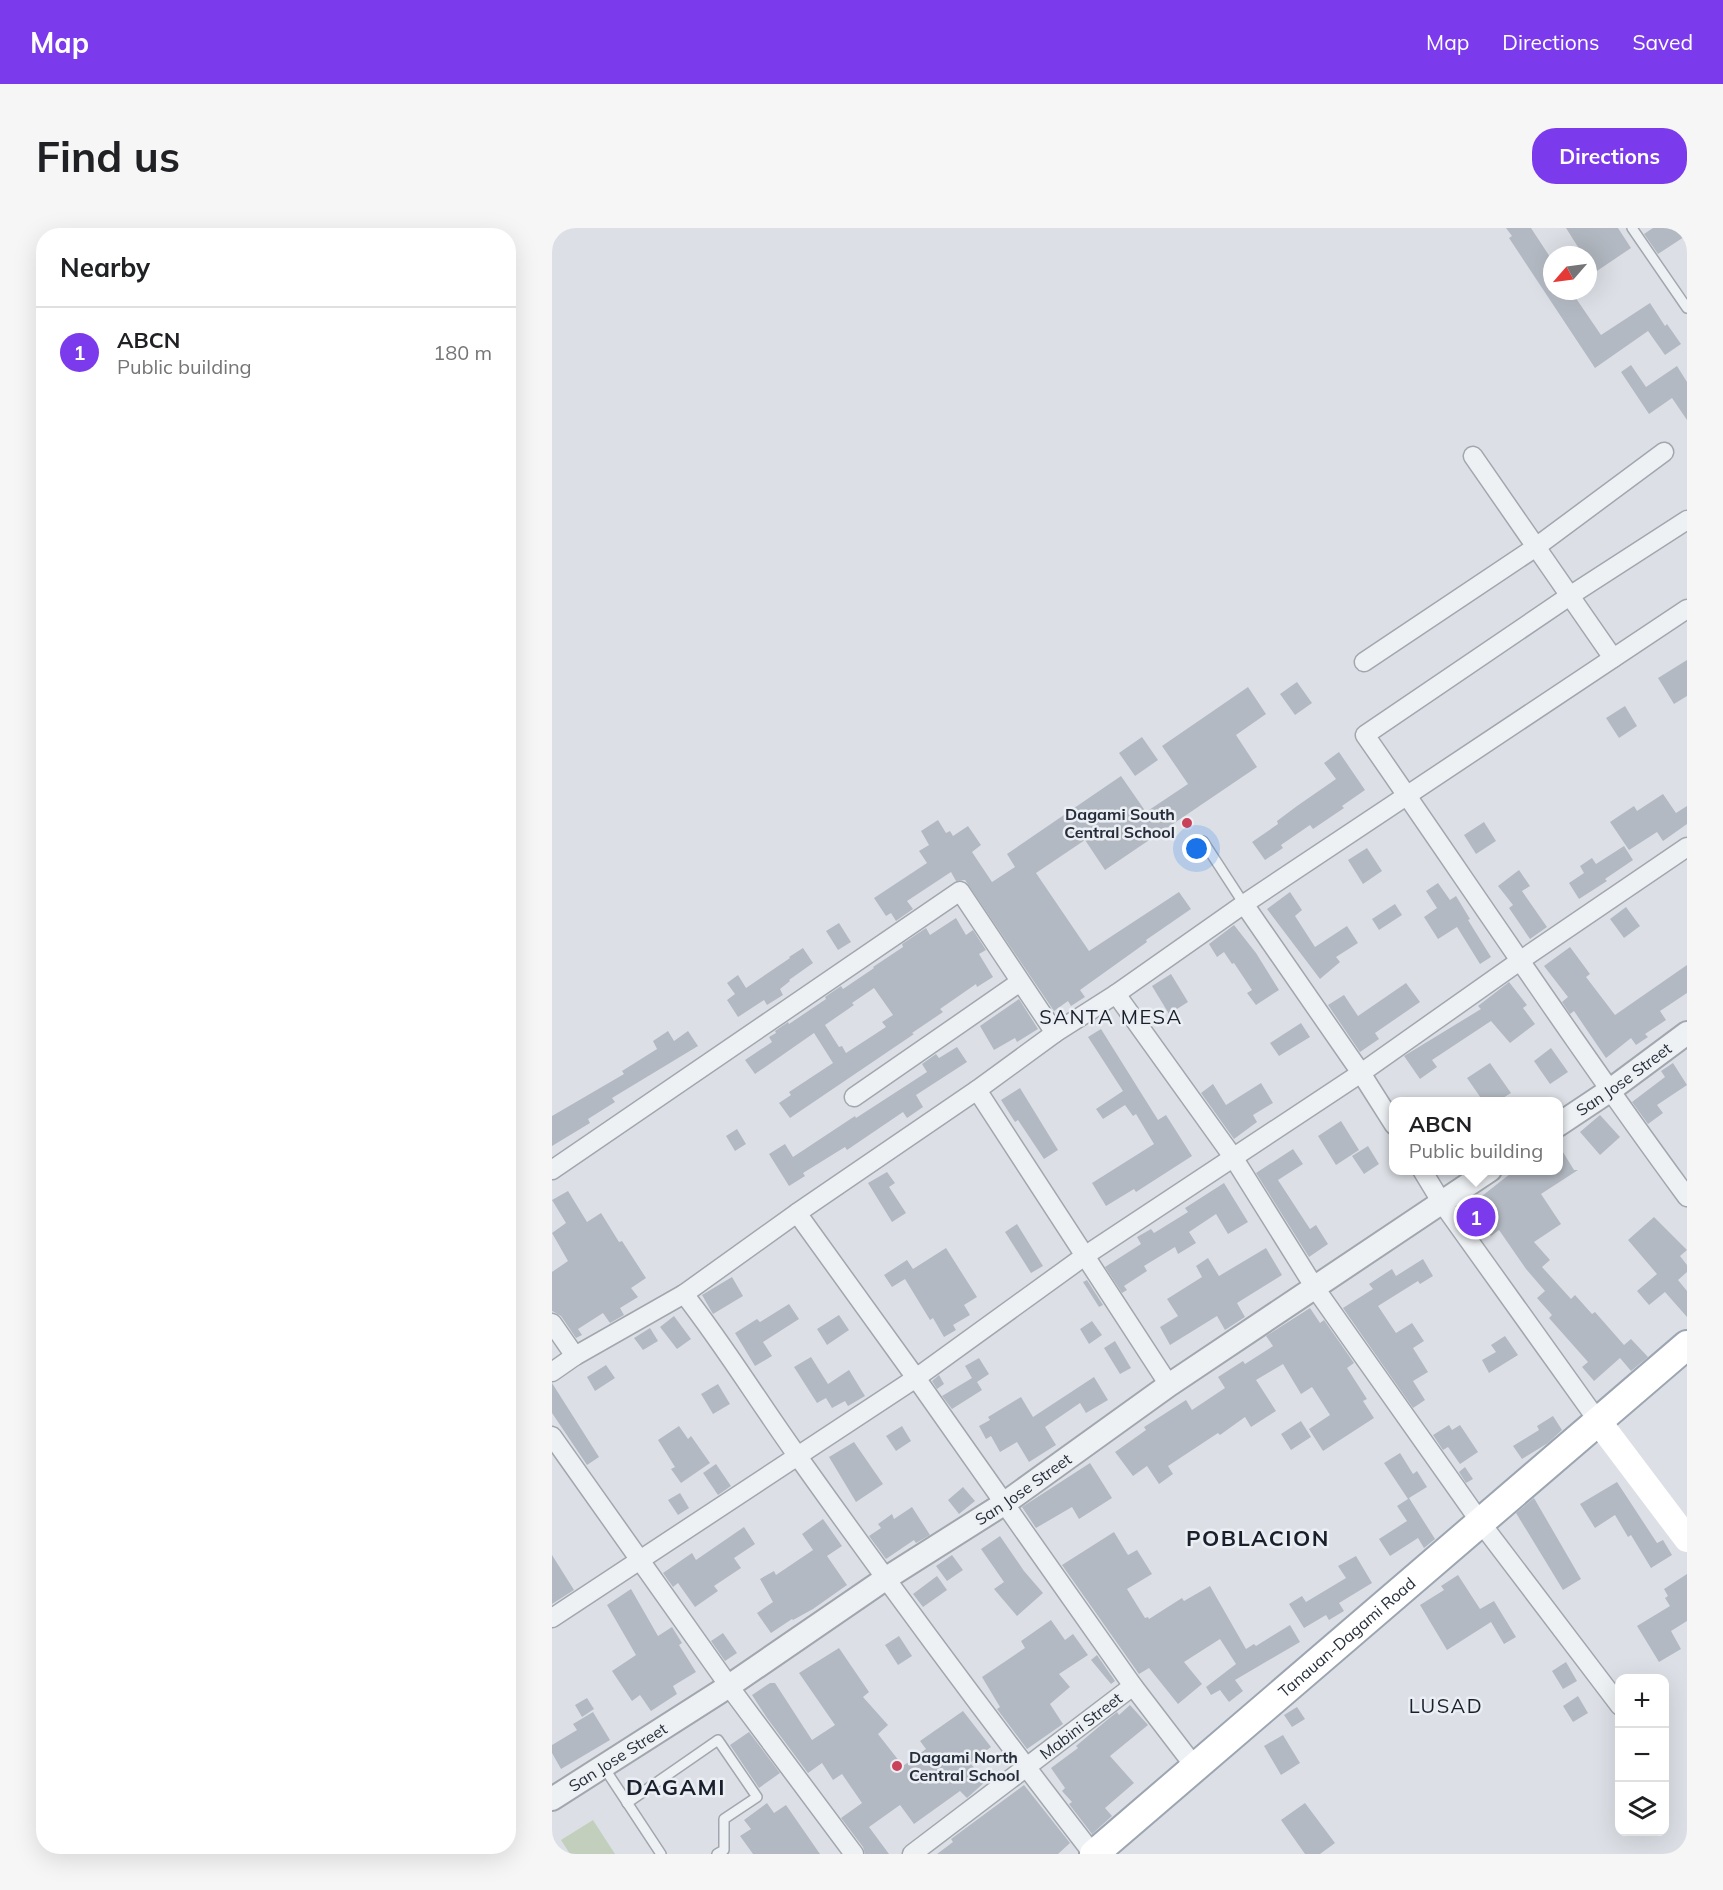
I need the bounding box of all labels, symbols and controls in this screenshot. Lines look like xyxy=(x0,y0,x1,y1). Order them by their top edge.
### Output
text: Map xyxy=(30,25,89,60)
text: Map xyxy=(1426,29,1469,55)
text: Directions xyxy=(1502,29,1599,55)
text: Saved xyxy=(1632,29,1693,55)
button: Directions xyxy=(1532,128,1687,184)
text: Find us xyxy=(36,130,180,183)
north arrow xyxy=(1543,246,1597,300)
text: Nearby xyxy=(60,251,150,284)
text: ABCN xyxy=(117,326,180,354)
text: 1 xyxy=(74,340,86,365)
text: 180 m xyxy=(433,340,492,365)
text: Public building xyxy=(117,354,252,379)
place label: Dagami South Central School xyxy=(1064,804,1175,842)
marker: Dagami South Central School xyxy=(1180,816,1194,830)
your location xyxy=(1182,834,1211,863)
district label: SANTA MESA xyxy=(1039,1004,1183,1029)
street label: San Jose Street xyxy=(1572,1038,1676,1120)
popup xyxy=(1389,1097,1563,1175)
text: ABCN xyxy=(1409,1110,1472,1138)
text: Public building xyxy=(1409,1138,1543,1163)
pin: 1 xyxy=(1456,1194,1496,1240)
street label: San Jose Street xyxy=(971,1448,1075,1529)
district label: POBLACION xyxy=(1186,1524,1330,1552)
street label: Tanauan-Dagami Road xyxy=(1274,1573,1419,1701)
map controls xyxy=(1615,1674,1669,1836)
button: + xyxy=(1615,1674,1669,1728)
street label: Mabini Street xyxy=(1036,1688,1126,1763)
district label: LUSAD xyxy=(1409,1693,1483,1718)
street label: San Jose Street xyxy=(565,1718,671,1796)
button: − xyxy=(1615,1728,1669,1782)
place label: Dagami North Central School xyxy=(909,1747,1020,1785)
marker: Dagami North Central School xyxy=(890,1759,904,1773)
district label: DAGAMI xyxy=(626,1773,726,1801)
button: layers xyxy=(1615,1782,1669,1836)

